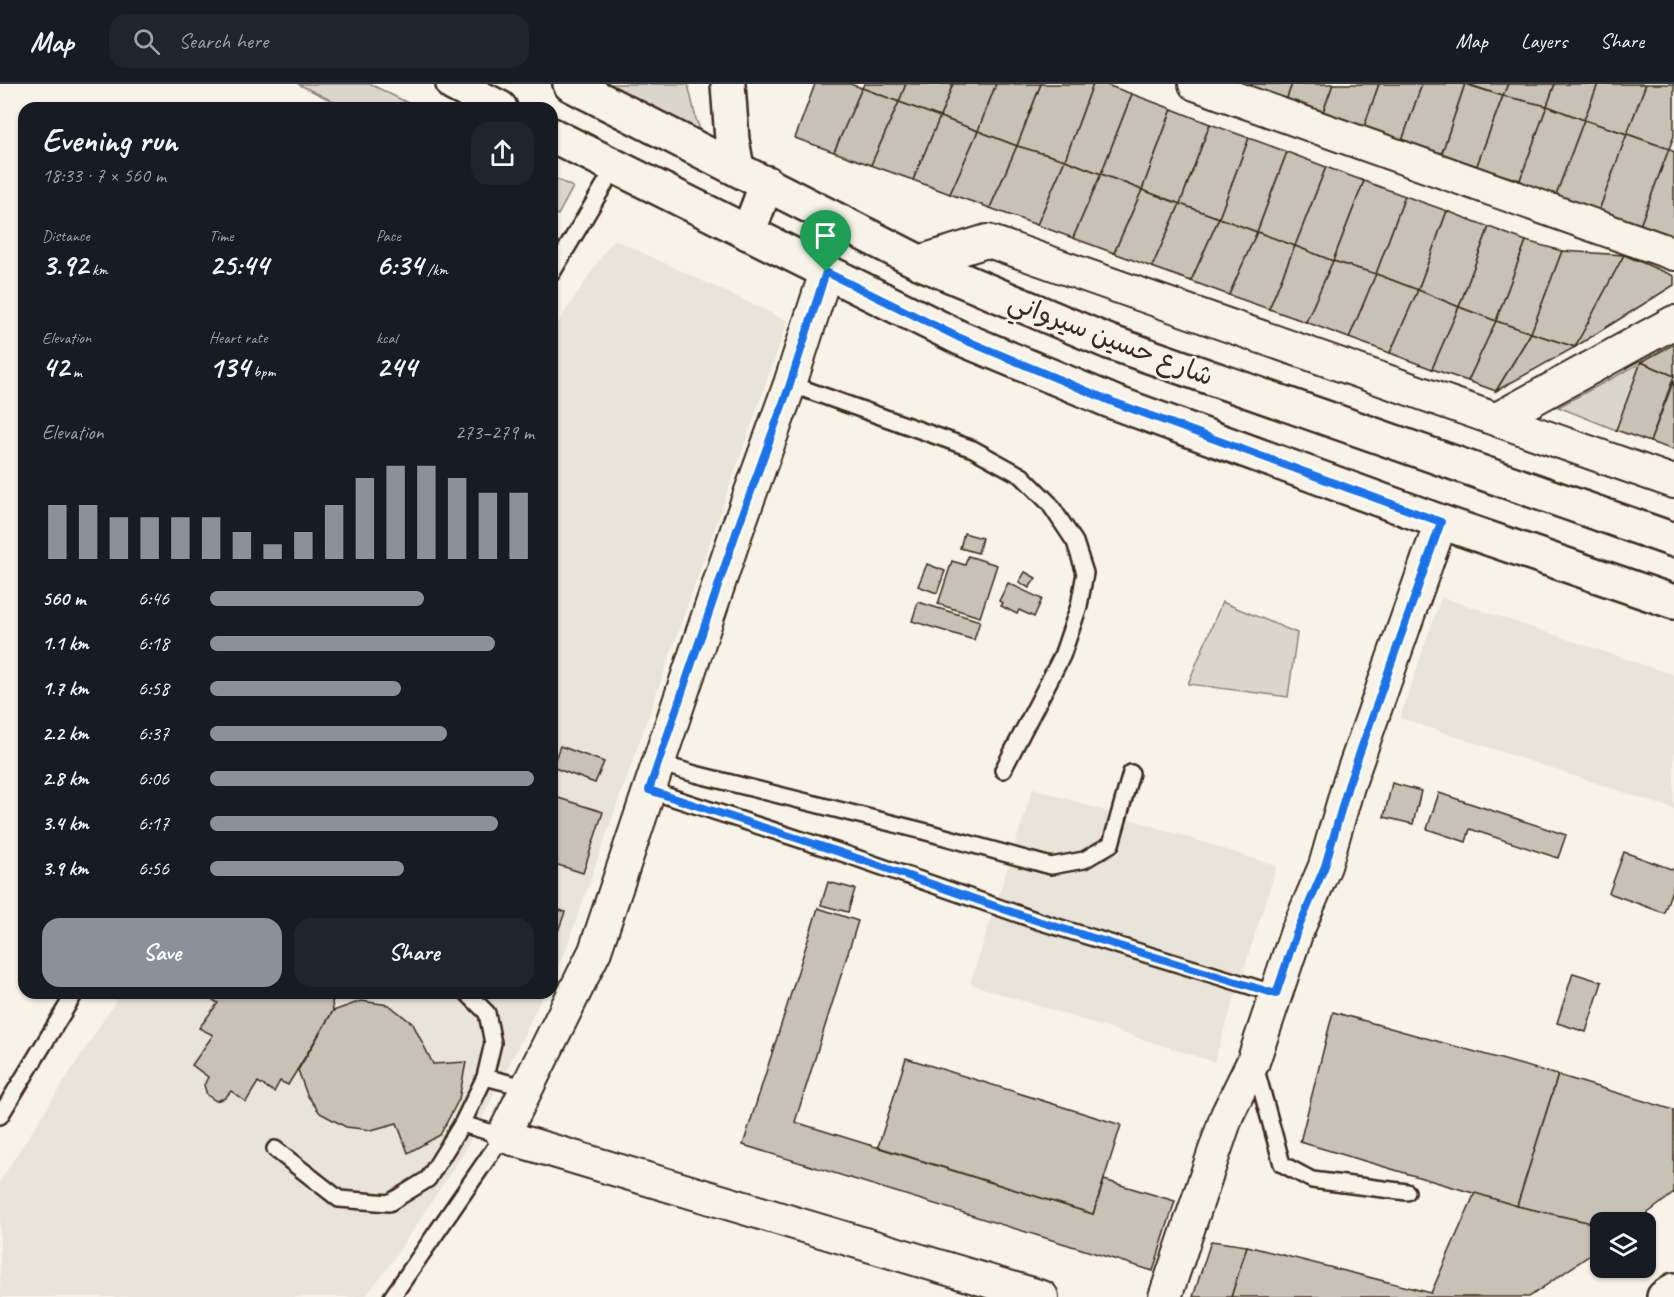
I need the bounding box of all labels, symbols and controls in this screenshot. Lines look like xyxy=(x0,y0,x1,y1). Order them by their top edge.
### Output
search box xyxy=(109,14,529,68)
text: Map xyxy=(30,24,73,59)
icon: search xyxy=(130,25,163,58)
text: Search here xyxy=(178,27,268,55)
text: Map xyxy=(1455,28,1488,54)
text: Layers xyxy=(1521,28,1567,54)
text: Share xyxy=(1600,28,1644,54)
text: Evening run xyxy=(42,119,177,161)
button: share xyxy=(471,122,534,185)
text: 18:33 · 7 × 560 m xyxy=(42,163,166,188)
pin xyxy=(800,210,851,272)
icon: arrive xyxy=(809,219,842,252)
text: Distance xyxy=(42,226,90,246)
text: Time xyxy=(209,226,233,246)
text: Pace xyxy=(376,226,401,246)
text: 3.92 xyxy=(42,246,88,284)
text: 25:44 xyxy=(209,246,268,284)
text: 6:34 xyxy=(376,246,423,284)
text: km xyxy=(88,260,108,280)
text: /km xyxy=(423,260,448,280)
street label: شارع حسين سيرواني xyxy=(1002,285,1218,399)
text: Elevation xyxy=(42,328,91,348)
text: Heart rate xyxy=(209,328,267,348)
text: kcal xyxy=(376,328,397,348)
text: 42 xyxy=(42,348,69,386)
text: 134 xyxy=(209,348,250,386)
text: 244 xyxy=(376,348,417,386)
text: m xyxy=(69,362,82,382)
text: bpm xyxy=(250,362,275,382)
text: Elevation xyxy=(42,420,104,445)
text: 273–279 m xyxy=(455,420,534,445)
text: 560 m xyxy=(42,586,85,611)
text: 6:46 xyxy=(138,586,169,611)
text: 1.1 km xyxy=(42,631,89,656)
text: 6:18 xyxy=(138,631,169,656)
text: 1.7 km xyxy=(42,676,88,701)
text: 6:58 xyxy=(138,676,169,701)
text: 2.2 km xyxy=(42,721,89,746)
text: 6:37 xyxy=(138,721,169,746)
text: 2.8 km xyxy=(42,766,89,791)
text: 6:06 xyxy=(138,766,169,791)
text: 3.4 km xyxy=(42,811,89,836)
text: 6:17 xyxy=(138,811,169,836)
text: 3.9 km xyxy=(42,856,88,881)
text: 6:56 xyxy=(138,856,169,881)
button: Save xyxy=(42,918,282,987)
button: Share xyxy=(294,918,534,987)
map controls xyxy=(1590,1212,1656,1278)
button: layers xyxy=(1590,1212,1656,1278)

